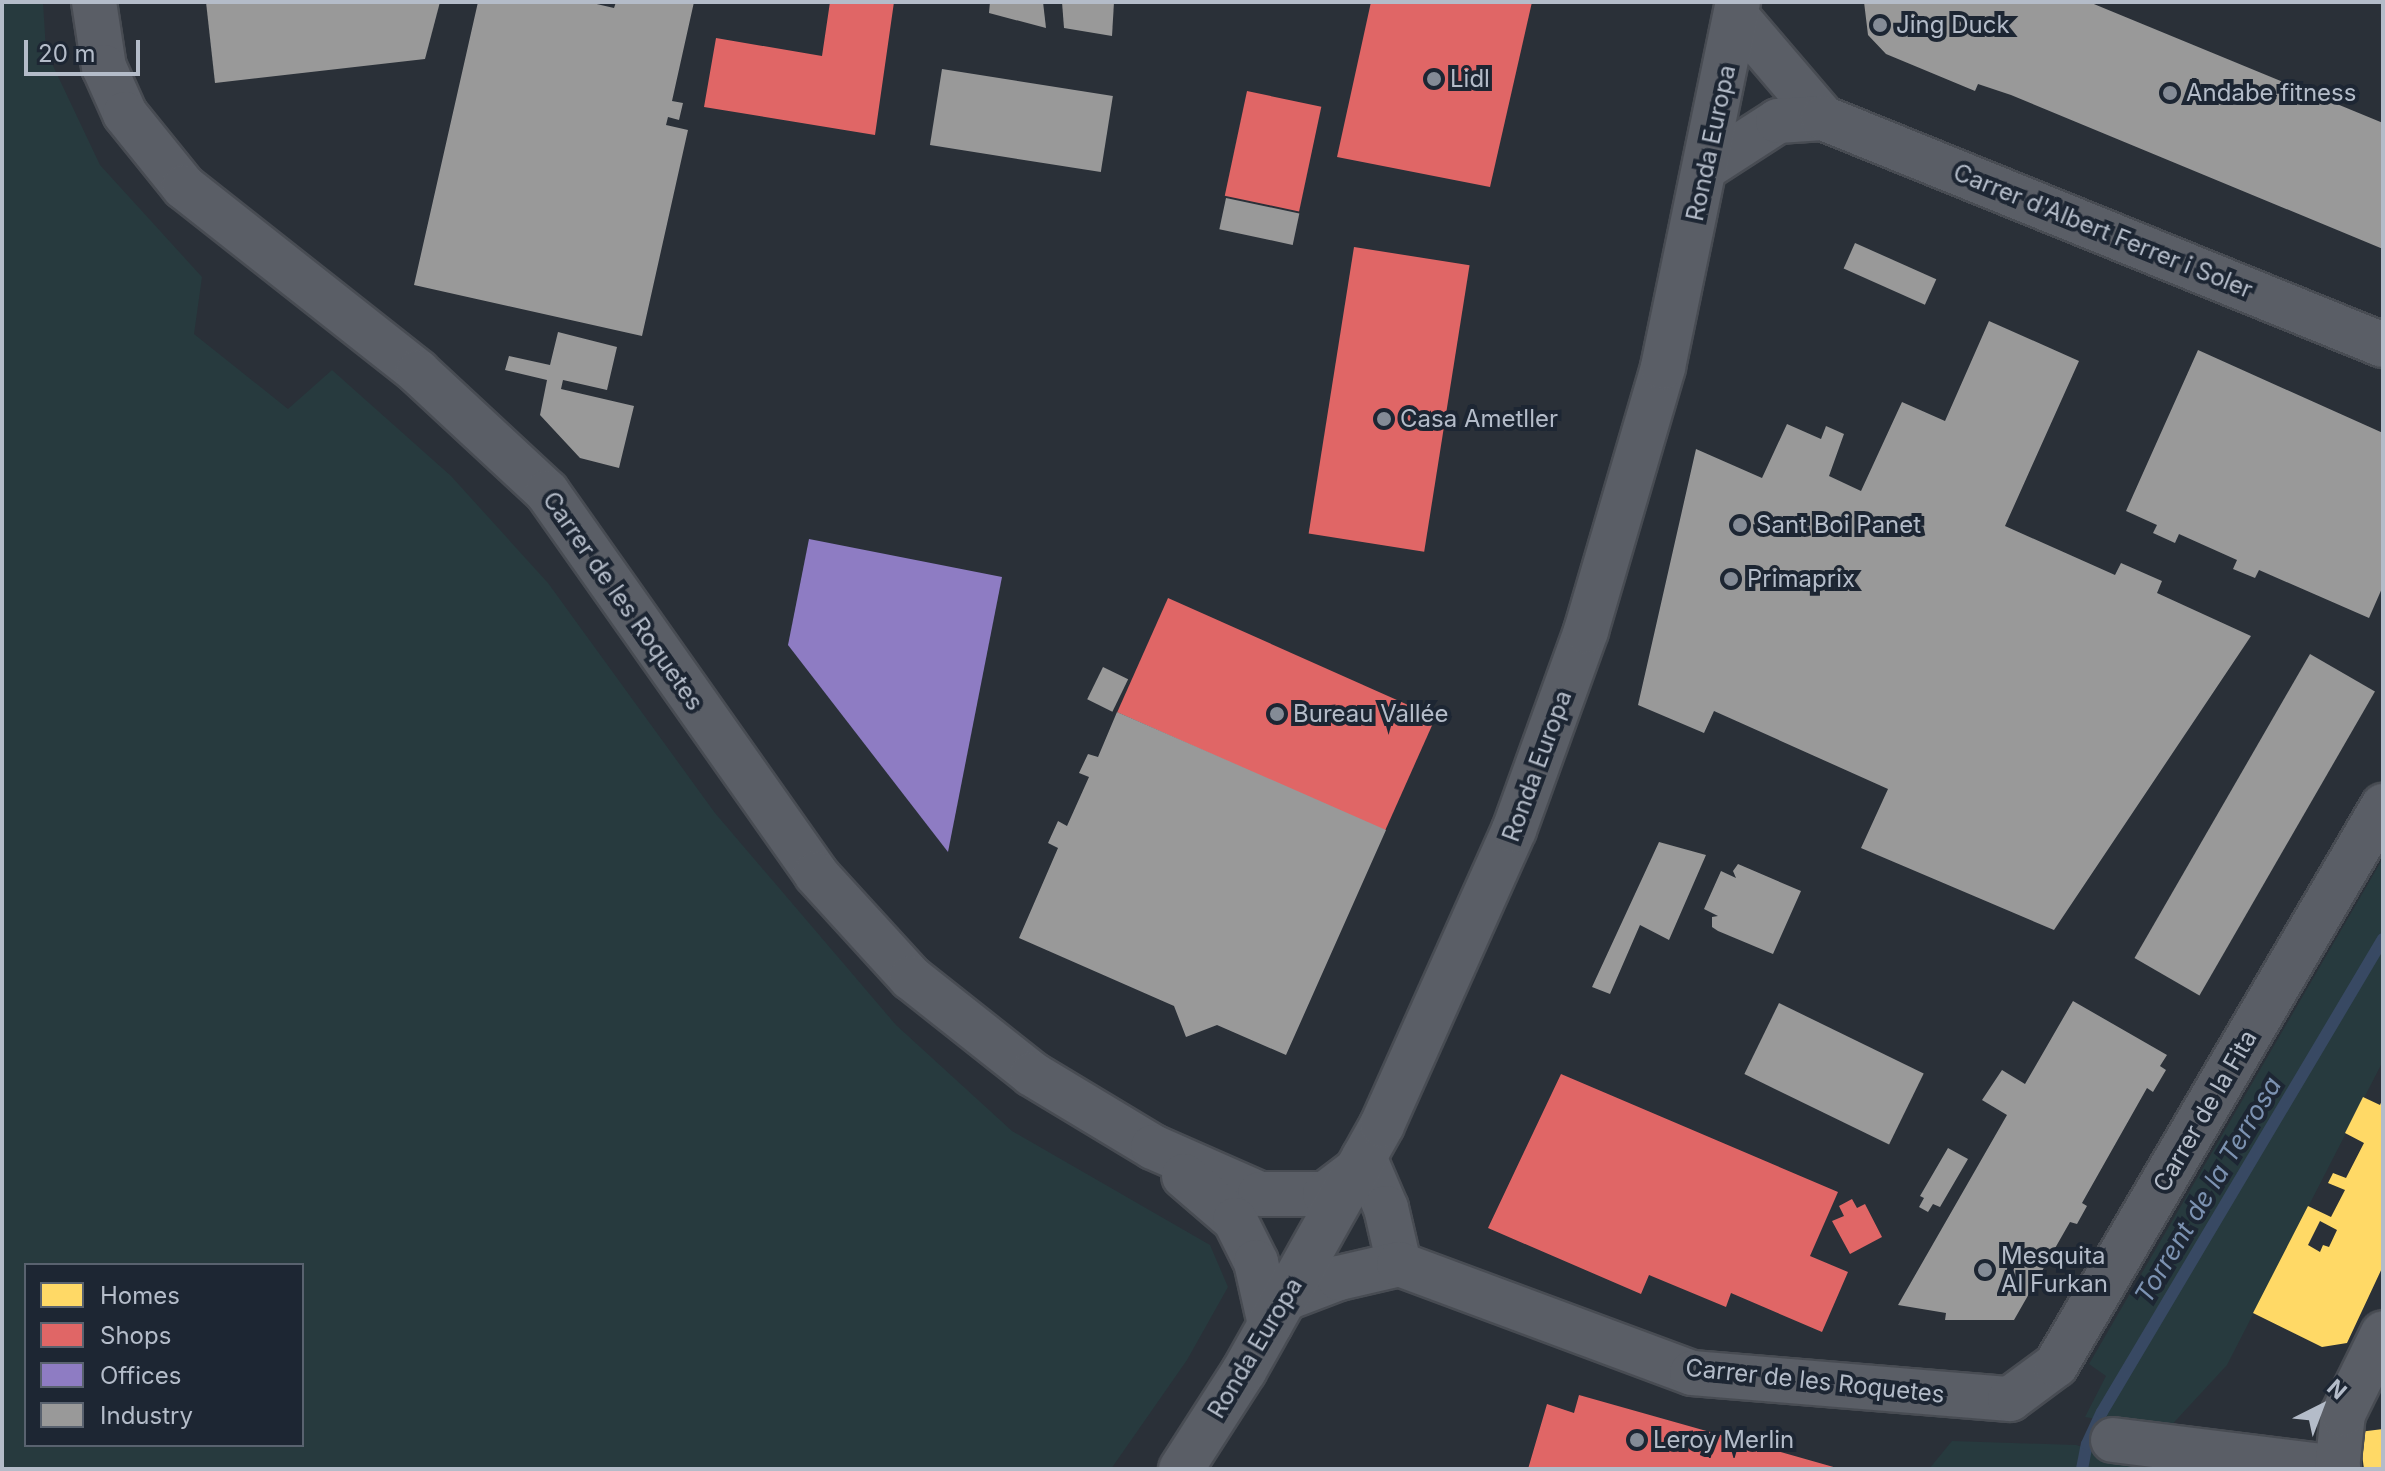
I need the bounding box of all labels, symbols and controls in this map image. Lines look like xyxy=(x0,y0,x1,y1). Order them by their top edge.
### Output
place label: Jing Duck xyxy=(1896,11,2010,39)
marker: Jing Duck xyxy=(1871,16,1889,34)
scale bar xyxy=(28,24,144,74)
text: 20 m xyxy=(38,39,96,68)
street label: Ronda Europa xyxy=(1680,62,1742,224)
place label: Lidl xyxy=(1450,65,1490,93)
marker: Lidl xyxy=(1425,70,1443,88)
place label: Andabe fitness xyxy=(2186,79,2356,107)
marker: Andabe fitness xyxy=(2161,84,2179,102)
street label: Carrer d'Albert Ferrer i Soler xyxy=(1949,158,2257,304)
place label: Casa Ametller xyxy=(1400,405,1558,433)
marker: Casa Ametller xyxy=(1375,410,1393,428)
street label: Carrer de les Roquetes xyxy=(537,486,709,716)
place label: Sant Boi Panet xyxy=(1756,511,1921,539)
marker: Sant Boi Panet xyxy=(1731,516,1749,534)
place label: Primaprix xyxy=(1747,565,1855,593)
marker: Primaprix xyxy=(1722,570,1740,588)
street label: Ronda Europa xyxy=(1496,687,1578,845)
place label: Bureau Vallée xyxy=(1293,700,1449,728)
marker: Bureau Vallée xyxy=(1268,705,1286,723)
street label: Carrer de la Fita xyxy=(2147,1025,2263,1197)
water label: Torrent de la Terrosa xyxy=(2128,1071,2288,1309)
place label: Mesquita Al Furkan xyxy=(2001,1242,2108,1298)
marker: Mesquita Al Furkan xyxy=(1976,1261,1994,1279)
legend xyxy=(24,1263,304,1447)
street label: Ronda Europa xyxy=(1202,1273,1308,1423)
text: Homes xyxy=(100,1281,180,1310)
text: Shops xyxy=(100,1321,171,1350)
street label: Carrer de les Roquetes xyxy=(1684,1353,1946,1409)
text: Offices xyxy=(100,1361,181,1390)
north arrow xyxy=(2281,1367,2361,1447)
text: N xyxy=(2322,1374,2352,1404)
text: Industry xyxy=(100,1401,193,1430)
place label: Leroy Merlin xyxy=(1653,1426,1794,1454)
marker: Leroy Merlin xyxy=(1628,1431,1646,1449)

